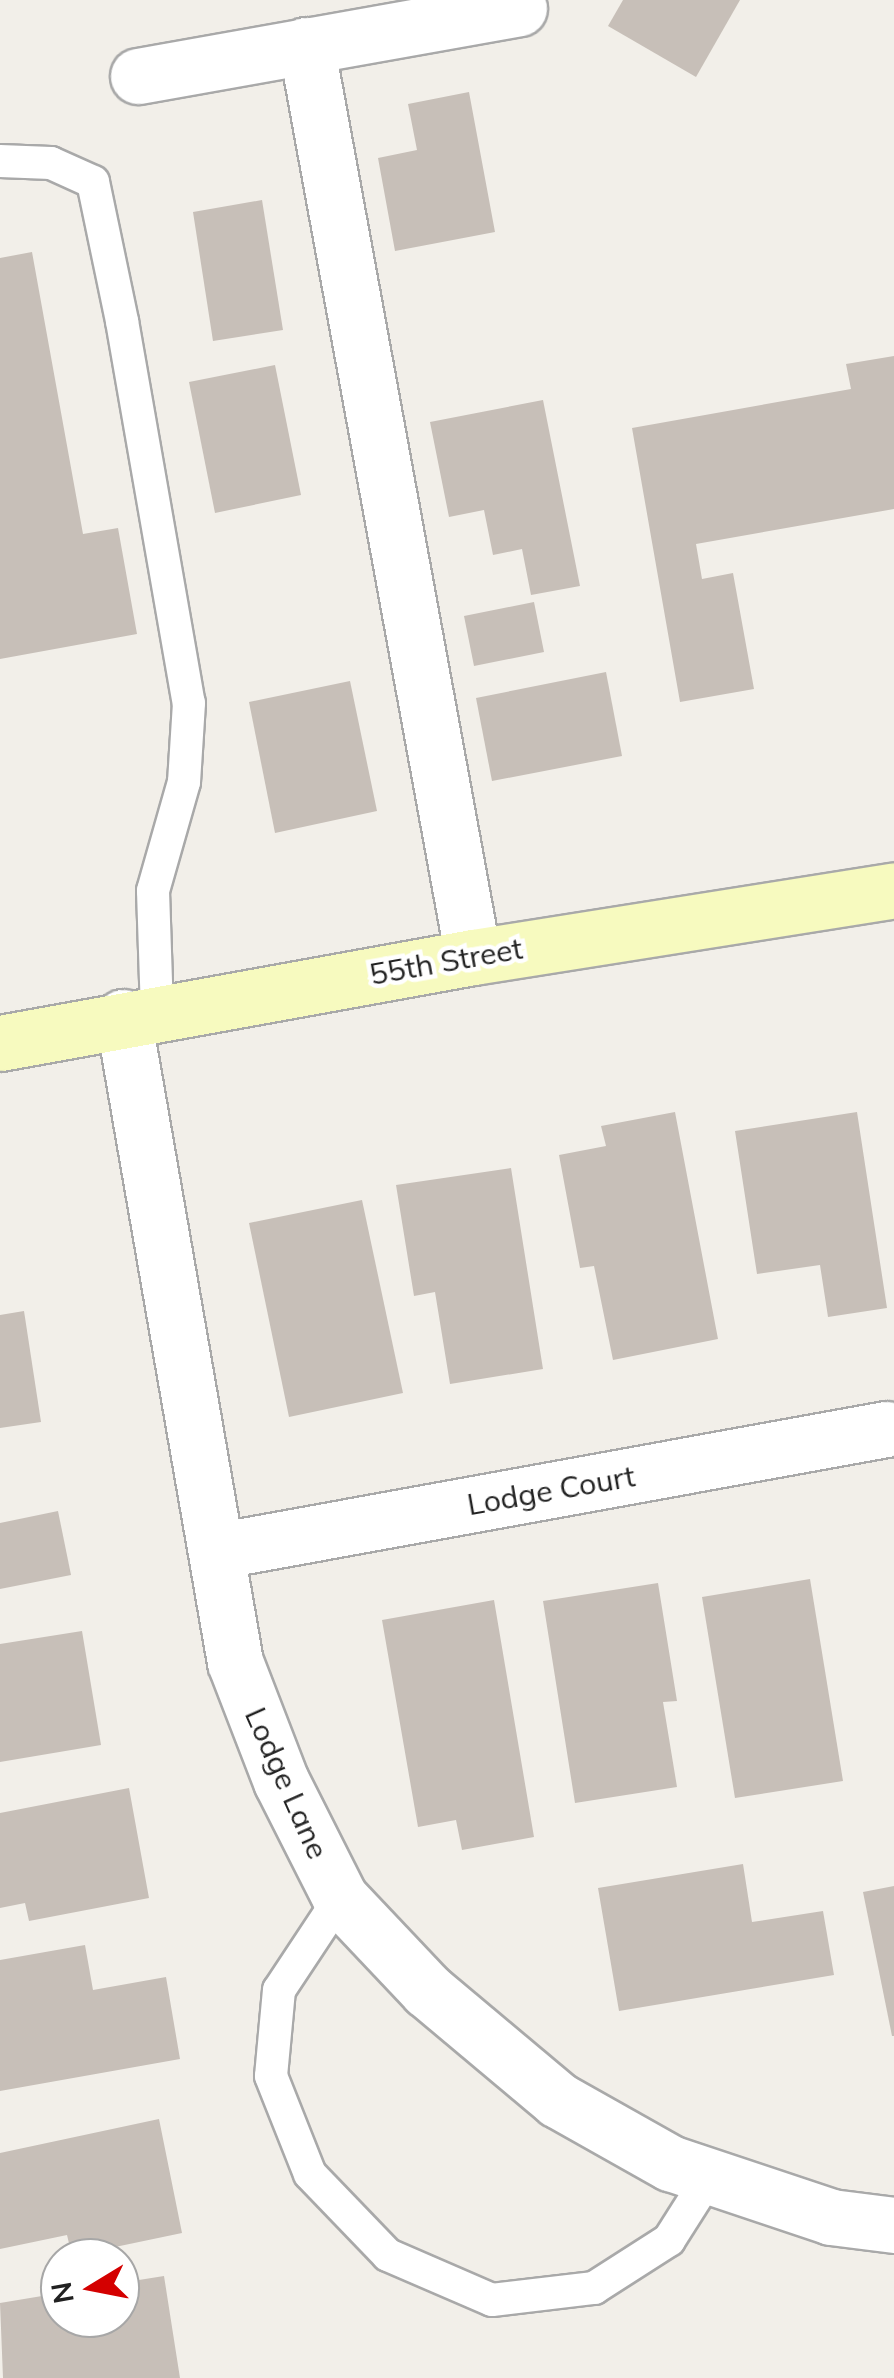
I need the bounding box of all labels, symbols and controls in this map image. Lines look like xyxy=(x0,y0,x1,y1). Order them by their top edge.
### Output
street label: 55th Street xyxy=(367,930,525,992)
street label: Lodge Court xyxy=(464,1458,638,1522)
street label: Lodge Lane xyxy=(238,1702,336,1864)
north arrow xyxy=(40,2238,140,2338)
text: N xyxy=(43,2280,81,2306)

